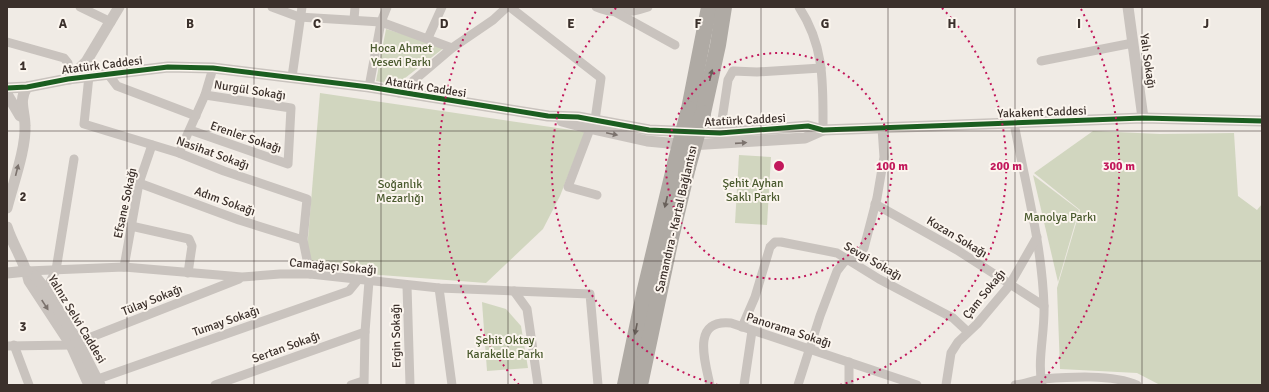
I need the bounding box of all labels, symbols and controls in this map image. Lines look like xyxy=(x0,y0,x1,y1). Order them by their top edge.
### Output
text: A xyxy=(59,16,68,32)
text: B xyxy=(186,16,194,32)
text: C xyxy=(313,16,321,32)
text: D xyxy=(440,16,449,32)
text: E xyxy=(567,16,575,32)
text: F xyxy=(695,16,702,32)
text: G xyxy=(821,16,829,32)
text: H xyxy=(948,16,956,32)
text: I xyxy=(1077,16,1081,32)
text: J xyxy=(1203,16,1209,32)
street label: Yalı Sokağı xyxy=(1136,33,1159,90)
park label: Hoca Ahmet Yesevi Parkı xyxy=(370,41,432,70)
street label: Atatürk Caddesi xyxy=(61,53,143,78)
text: 1 xyxy=(19,58,27,74)
one-way arrow xyxy=(709,69,715,81)
street label: Atatürk Caddesi xyxy=(384,74,467,101)
street label: Nurgül Sokağı xyxy=(213,77,287,104)
street label: Yakakent Caddesi xyxy=(997,103,1087,122)
street label: Atatürk Caddesi xyxy=(704,111,786,130)
street label: Erenler Sokağı xyxy=(208,118,284,157)
one-way arrow xyxy=(606,131,618,137)
street label: Nasihat Sokağı xyxy=(174,133,251,174)
one-way arrow xyxy=(735,139,747,146)
street label: Samandıra - Kartal Bağlantısı xyxy=(652,144,701,294)
centre of rings xyxy=(772,159,786,173)
text: 100 m xyxy=(876,159,908,174)
text: 200 m xyxy=(990,159,1022,174)
text: 300 m xyxy=(1103,159,1135,174)
one-way arrow xyxy=(14,164,20,176)
street label: Efsane Sokağı xyxy=(111,166,140,240)
park label: Şehit Ayhan Saklı Parkı xyxy=(722,176,784,205)
park label: Soğanlık Mezarlığı xyxy=(376,177,424,206)
street label: Adım Sokağı xyxy=(192,184,257,219)
text: 2 xyxy=(19,189,27,205)
one-way arrow xyxy=(662,196,668,208)
park label: Manolya Parkı xyxy=(1024,210,1096,225)
street label: Kozan Sokağı xyxy=(924,213,990,261)
street label: Sevgi Sokağı xyxy=(841,239,904,284)
street label: Camağaçı Sokağı xyxy=(289,255,377,278)
street label: Çam Sokağı xyxy=(960,266,1009,322)
street label: Yalnız Selvi Caddesi xyxy=(44,272,109,366)
street label: Tülay Sokağı xyxy=(120,281,185,319)
one-way arrow xyxy=(41,300,49,310)
street label: Tumay Sokağı xyxy=(191,303,262,340)
street label: Ergin Sokağı xyxy=(388,304,405,368)
street label: Panorama Sokağı xyxy=(744,310,833,351)
text: 3 xyxy=(19,319,27,335)
one-way arrow xyxy=(633,323,639,335)
street label: Sertan Sokağı xyxy=(250,328,322,367)
park label: Şehit Oktay Karakelle Parkı xyxy=(466,333,544,362)

